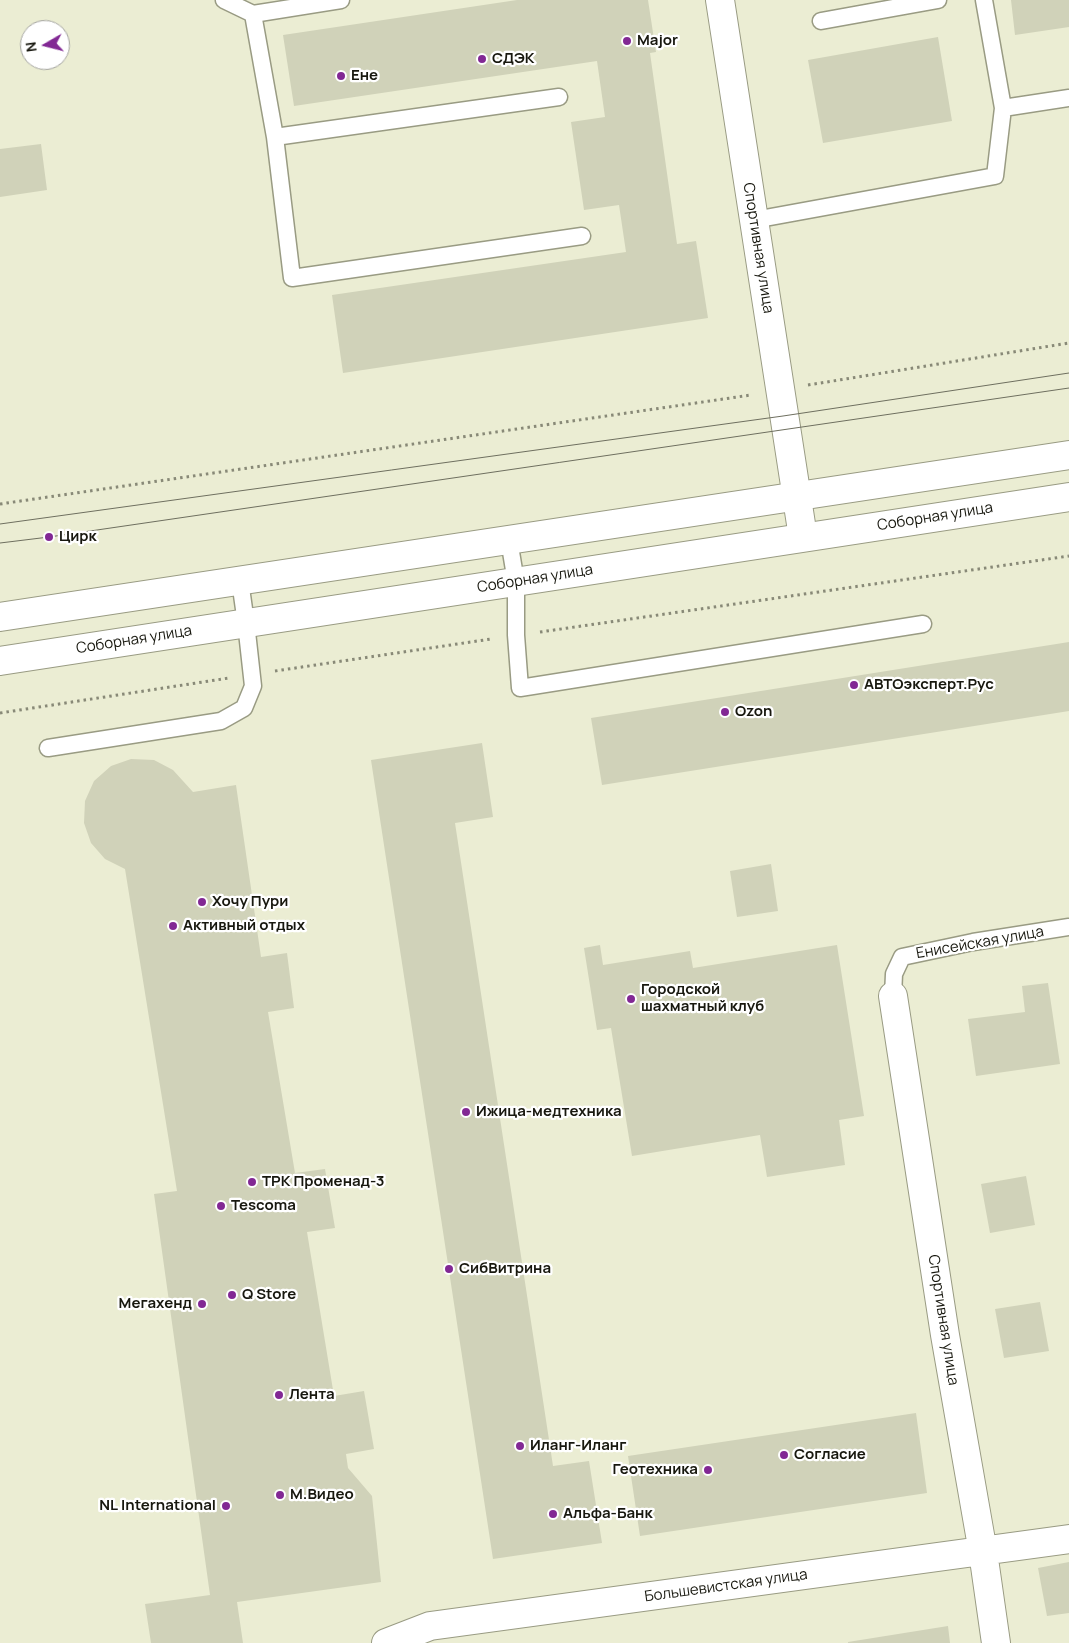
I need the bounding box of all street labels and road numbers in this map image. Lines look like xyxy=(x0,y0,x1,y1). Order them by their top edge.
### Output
street label: Спортивная улица xyxy=(739,181,777,315)
street label: Соборная улица xyxy=(876,499,994,535)
street label: Соборная улица xyxy=(476,561,594,597)
street label: Соборная улица xyxy=(75,622,193,658)
street label: Енисейская улица xyxy=(915,923,1045,963)
street label: Спортивная улица xyxy=(924,1253,962,1387)
street label: Большевистская улица xyxy=(643,1566,809,1606)

